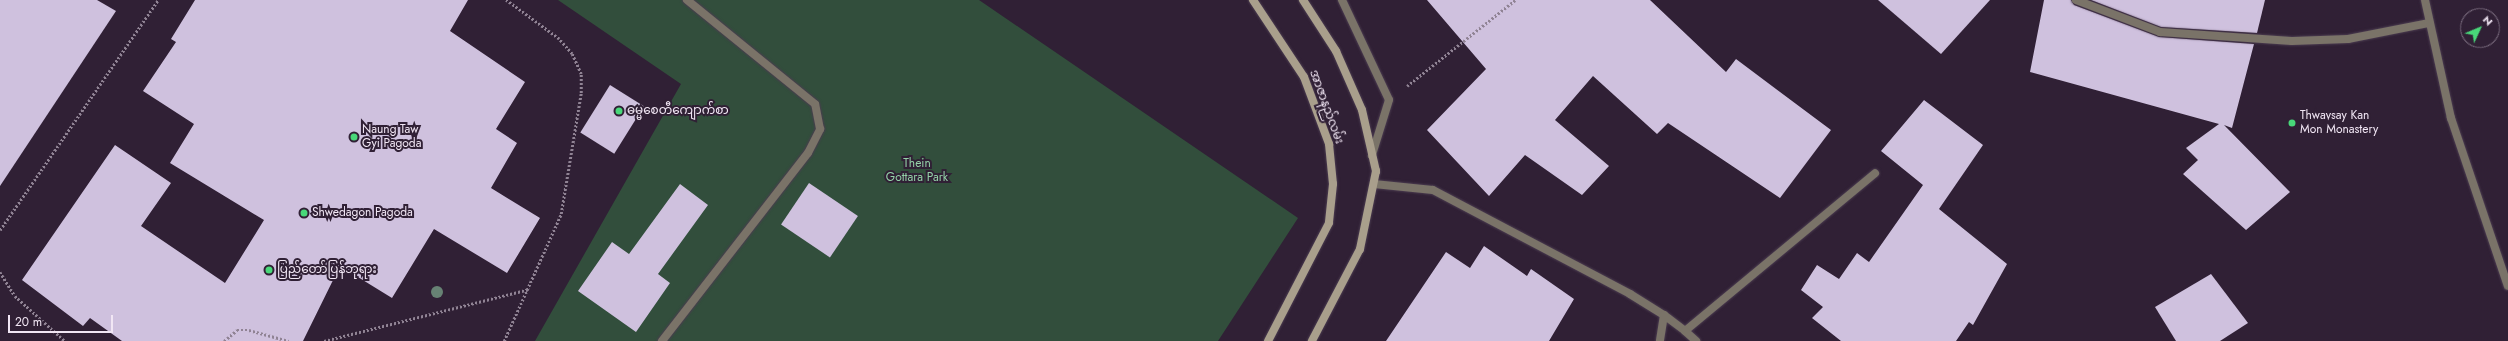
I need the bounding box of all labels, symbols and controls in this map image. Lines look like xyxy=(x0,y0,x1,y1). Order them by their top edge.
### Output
north arrow xyxy=(2460,8,2500,48)
text: N xyxy=(2479,12,2497,29)
street label: အာဇာနည်လမ်း xyxy=(1306,68,1346,146)
place label: ဓမ္မစေတီကျောက်စာ xyxy=(627,104,729,118)
marker: ဓမ္မစေတီကျောက်စာ xyxy=(614,106,624,116)
place label: Thwaysay Kan Mon Monastery xyxy=(2300,109,2378,137)
marker: Thwaysay Kan Mon Monastery xyxy=(2287,118,2297,128)
place label: Naung Taw Gyi Pagoda xyxy=(362,123,421,151)
marker: Naung Taw Gyi Pagoda xyxy=(349,132,359,142)
park label: Thein Gottara Park xyxy=(886,157,948,185)
place label: Shwedagon Pagoda xyxy=(312,206,413,220)
marker: Shwedagon Pagoda xyxy=(299,208,309,218)
place label: ပြည်တော်ပြန်ဘုရား xyxy=(277,263,377,277)
marker: ပြည်တော်ပြန်ဘုရား xyxy=(264,265,274,275)
scale bar xyxy=(10,307,115,333)
text: 20 m xyxy=(15,313,42,331)

